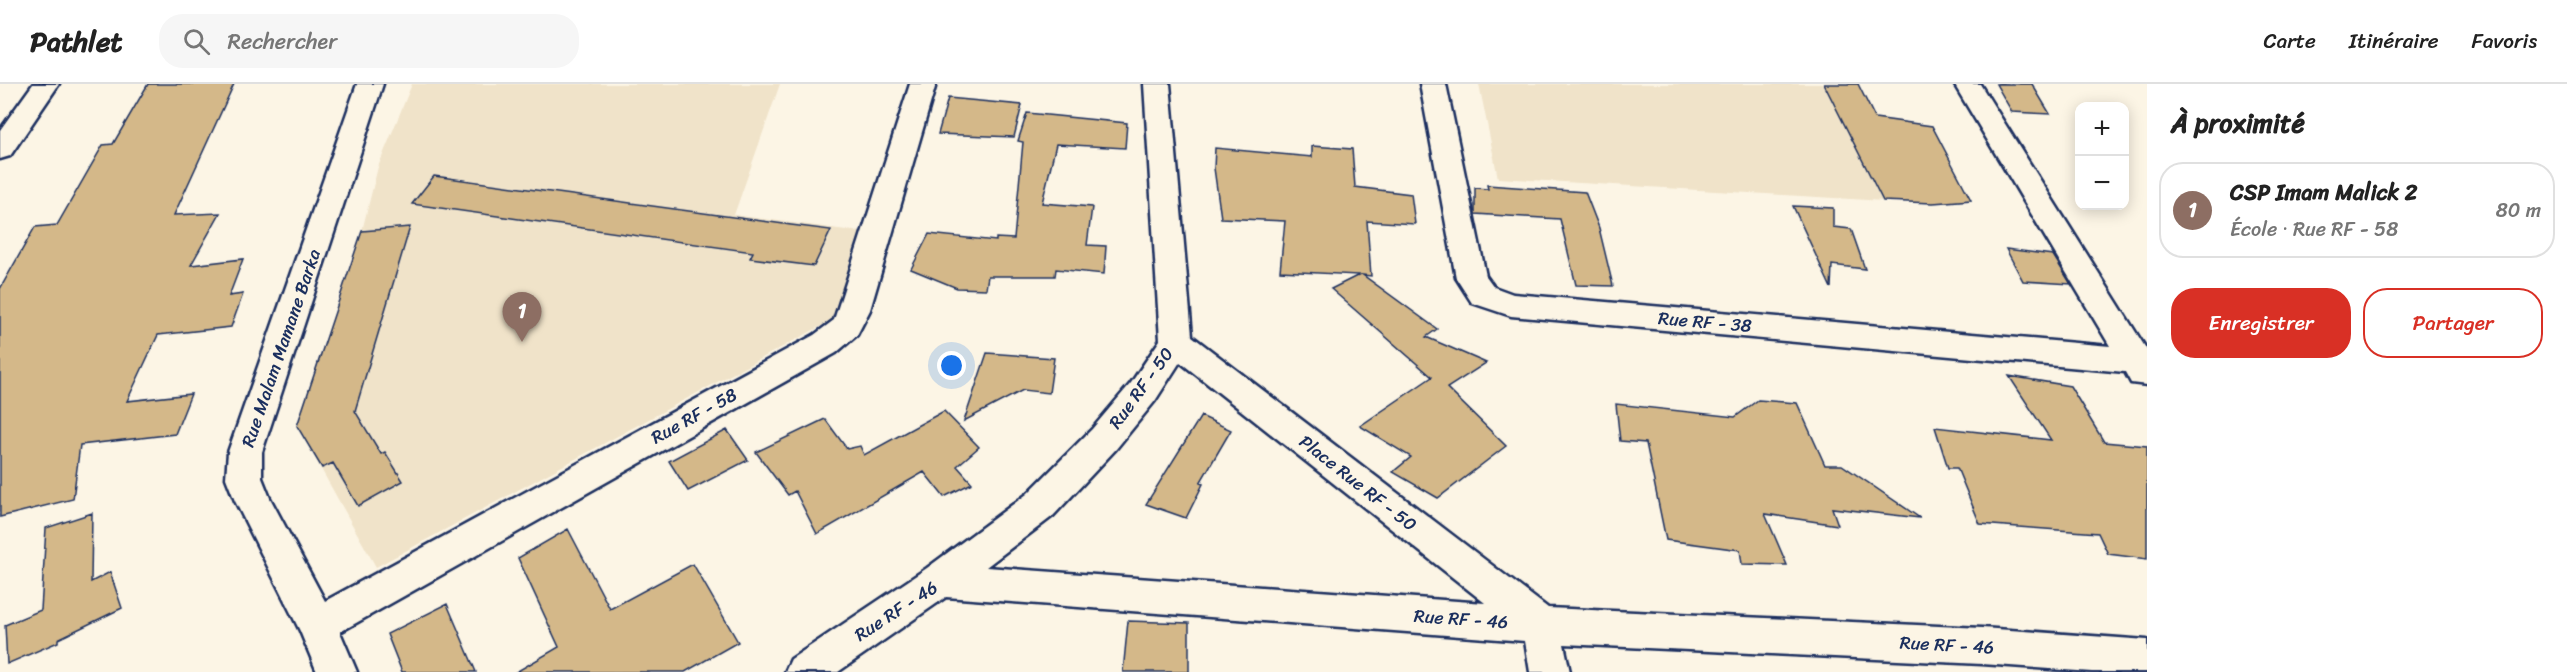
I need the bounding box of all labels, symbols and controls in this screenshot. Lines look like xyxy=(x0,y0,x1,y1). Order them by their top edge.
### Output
search box xyxy=(159,14,579,68)
text: Pathlet xyxy=(30,17,123,66)
text: Rechercher xyxy=(228,22,337,61)
text: Carte xyxy=(2264,22,2316,60)
text: Itinéraire xyxy=(2349,22,2439,60)
text: Favoris xyxy=(2472,22,2537,60)
icon: search xyxy=(180,25,213,58)
text: À proximité xyxy=(2171,100,2305,146)
map controls xyxy=(2075,102,2129,210)
button: + xyxy=(2075,102,2129,156)
button: − xyxy=(2075,156,2129,210)
text: CSP Imam Malick 2 xyxy=(2230,173,2418,212)
text: 1 xyxy=(2188,193,2197,228)
text: 80 m xyxy=(2496,193,2541,228)
text: École · Rue RF - 58 xyxy=(2230,212,2398,247)
street label: Rue Malam Mamane Barka xyxy=(232,244,330,452)
button: Enregistrer xyxy=(2171,288,2351,358)
button: Partager xyxy=(2363,288,2543,358)
pin: 1 xyxy=(502,292,542,342)
street label: Rue RF - 38 xyxy=(1657,302,1753,342)
street label: Rue RF - 50 xyxy=(1100,340,1182,436)
your location xyxy=(937,351,966,380)
street label: Rue RF - 58 xyxy=(645,379,743,453)
street label: Place Rue RF - 50 xyxy=(1292,426,1424,540)
street label: Rue RF - 46 xyxy=(848,572,944,650)
street label: Rue RF - 46 xyxy=(1413,600,1509,638)
street label: Rue RF - 46 xyxy=(1899,627,1995,663)

